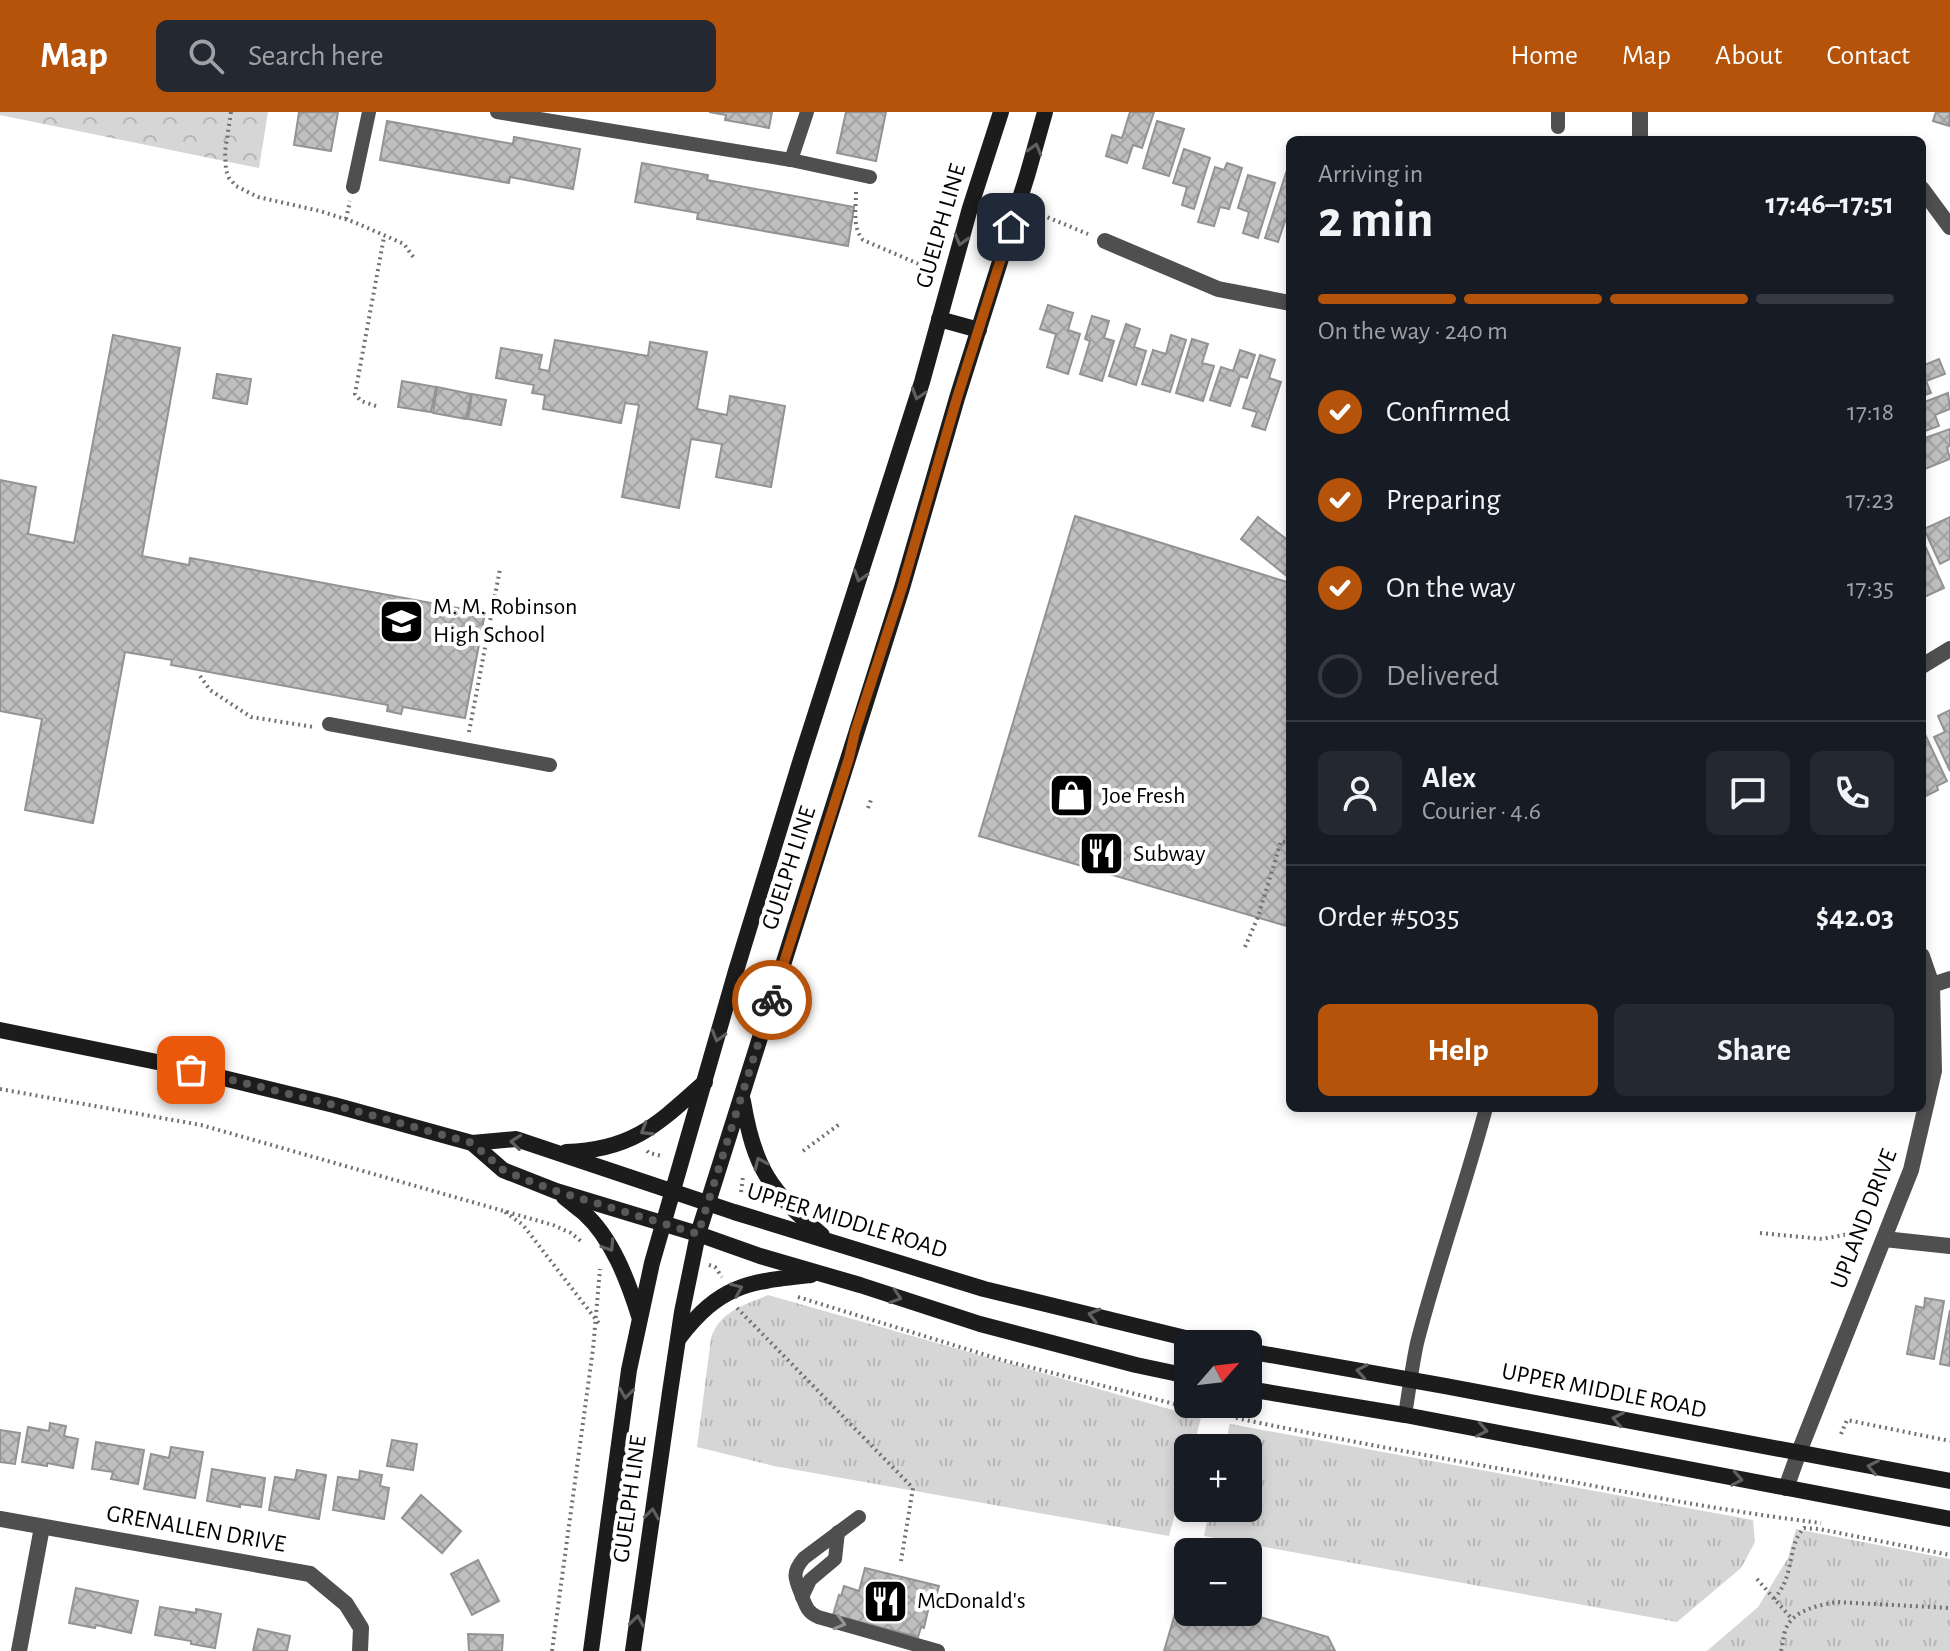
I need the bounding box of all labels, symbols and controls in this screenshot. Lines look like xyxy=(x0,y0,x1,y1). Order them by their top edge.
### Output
search box xyxy=(156,20,716,92)
icon: search xyxy=(184,34,228,78)
text: Map xyxy=(40,37,108,75)
text: Search here xyxy=(248,41,384,71)
text: Home xyxy=(1511,42,1578,70)
text: Map xyxy=(1622,42,1671,70)
text: About xyxy=(1715,42,1783,70)
text: Contact xyxy=(1827,42,1910,70)
one-way arrow xyxy=(1026,142,1042,156)
street label: GUELPH LINE xyxy=(912,161,970,291)
text: Arriving in xyxy=(1318,161,1423,187)
text: 17:46–17:51 xyxy=(1766,189,1894,219)
pin xyxy=(977,193,1045,261)
text: 2 min xyxy=(1318,194,1433,246)
icon: home xyxy=(989,205,1033,249)
one-way arrow xyxy=(954,232,971,246)
text: On the way · 240 m xyxy=(1318,318,1508,344)
one-way arrow xyxy=(911,387,927,400)
icon: check xyxy=(1318,390,1362,434)
text: Confirmed xyxy=(1386,397,1510,427)
text: 17:18 xyxy=(1847,399,1894,425)
icon: check xyxy=(1318,478,1362,522)
text: Preparing xyxy=(1386,485,1501,515)
text: 17:23 xyxy=(1846,487,1894,513)
icon: check xyxy=(1318,566,1362,610)
one-way arrow xyxy=(853,569,869,582)
text: On the way xyxy=(1386,573,1515,603)
text: 17:35 xyxy=(1847,575,1894,601)
place label: M. M. Robinson High School xyxy=(433,595,577,647)
school or university icon: M. M. Robinson High School xyxy=(378,597,426,645)
text: Delivered xyxy=(1386,661,1499,691)
button: person xyxy=(1318,751,1402,835)
button: chat xyxy=(1706,751,1790,835)
button: phone xyxy=(1810,751,1894,835)
text: Alex xyxy=(1422,763,1476,793)
shop icon: Joe Fresh xyxy=(1047,772,1095,820)
place label: Joe Fresh xyxy=(1102,784,1185,808)
text: Courier · 4.6 xyxy=(1422,798,1541,824)
street label: GUELPH LINE xyxy=(758,803,820,933)
restaurant icon: Subway xyxy=(1078,830,1126,878)
place label: Subway xyxy=(1133,842,1205,866)
text: Order #5035 xyxy=(1318,902,1459,932)
text: $42.03 xyxy=(1816,902,1894,932)
courier xyxy=(732,960,812,1040)
icon: bike xyxy=(750,978,794,1022)
button: Help xyxy=(1318,1004,1598,1096)
button: Share xyxy=(1614,1004,1894,1096)
one-way arrow xyxy=(711,1028,728,1042)
pin xyxy=(157,1036,225,1104)
icon: bag xyxy=(169,1048,213,1092)
one-way arrow xyxy=(640,1120,655,1136)
one-way arrow xyxy=(509,1133,522,1150)
street label: UPLAND DRIVE xyxy=(1826,1146,1902,1292)
one-way arrow xyxy=(754,1156,770,1171)
street label: UPPER MIDDLE ROAD xyxy=(744,1179,950,1263)
one-way arrow xyxy=(599,1237,614,1252)
one-way arrow xyxy=(728,1283,743,1299)
one-way arrow xyxy=(889,1288,903,1304)
one-way arrow xyxy=(1088,1308,1102,1325)
north arrow xyxy=(1174,1330,1262,1418)
map controls xyxy=(1174,1330,1262,1626)
street label: UPPER MIDDLE ROAD xyxy=(1500,1359,1708,1423)
one-way arrow xyxy=(1355,1364,1369,1381)
one-way arrow xyxy=(618,1386,635,1400)
one-way arrow xyxy=(1611,1411,1625,1428)
one-way arrow xyxy=(1475,1421,1489,1438)
street label: GUELPH LINE xyxy=(609,1433,651,1564)
button: + xyxy=(1174,1434,1262,1522)
one-way arrow xyxy=(1867,1459,1881,1476)
one-way arrow xyxy=(1731,1469,1744,1486)
street label: GRENALLEN DRIVE xyxy=(105,1501,288,1557)
one-way arrow xyxy=(643,1507,660,1521)
button: − xyxy=(1174,1538,1262,1626)
restaurant icon: McDonald's xyxy=(862,1577,910,1625)
place label: McDonald's xyxy=(917,1589,1026,1613)
one-way arrow xyxy=(628,1614,645,1628)
one-way arrow xyxy=(832,1614,846,1630)

